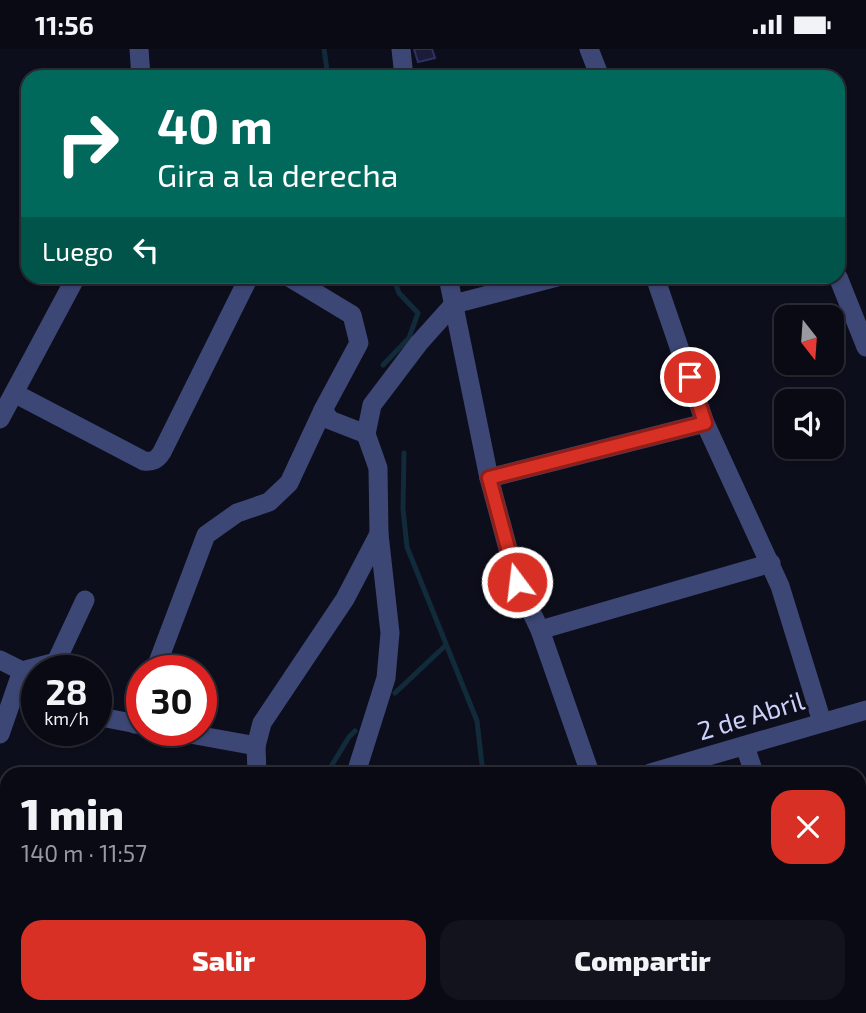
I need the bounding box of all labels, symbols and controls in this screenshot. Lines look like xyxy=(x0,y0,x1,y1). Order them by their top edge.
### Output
text: 11:56 xyxy=(35,9,94,40)
text: 40 m xyxy=(157,95,273,154)
icon: right xyxy=(42,98,133,189)
text: Gira a la derecha xyxy=(157,155,398,193)
icon: left xyxy=(127,231,165,269)
text: Luego xyxy=(42,235,113,266)
north arrow xyxy=(774,305,844,375)
map controls xyxy=(774,305,844,459)
pin xyxy=(660,347,720,407)
icon: arrive xyxy=(671,358,709,396)
button: sound xyxy=(774,389,844,459)
position arrow xyxy=(480,545,554,619)
speed limit sign: 30 xyxy=(126,655,217,746)
text: 28 xyxy=(45,670,88,712)
street label: 2 de Abril xyxy=(693,684,808,745)
text: km/h xyxy=(44,707,89,729)
text: 1 min xyxy=(21,788,124,838)
button: close xyxy=(771,790,845,864)
text: 140 m · 11:57 xyxy=(21,839,147,867)
button: Salir xyxy=(21,920,426,1000)
button: Compartir xyxy=(440,920,845,1000)

